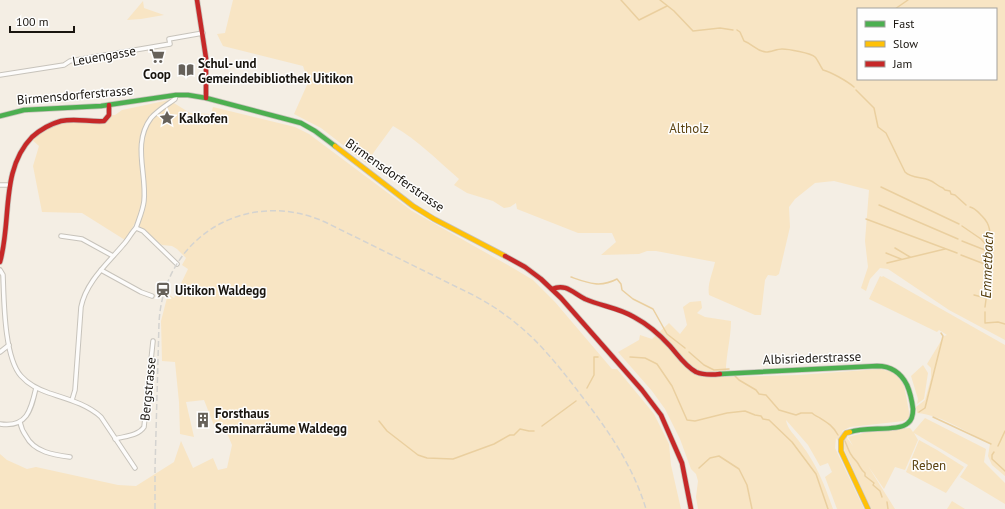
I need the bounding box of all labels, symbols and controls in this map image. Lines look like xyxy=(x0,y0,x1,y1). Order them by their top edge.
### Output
scale bar xyxy=(10,8,74,34)
legend xyxy=(857,8,997,80)
text: 100 m xyxy=(16,14,49,29)
text: Fast xyxy=(893,16,914,31)
text: Slow xyxy=(893,36,918,51)
street label: Leuengasse xyxy=(71,42,137,70)
supermarket icon: Coop xyxy=(148,47,166,65)
place label: Schul- und Gemeindebibliothek Uitikon xyxy=(198,55,353,87)
text: Jam xyxy=(892,56,912,71)
library icon: Schul- und Gemeindebibliothek Uitikon xyxy=(177,61,195,79)
place label: Coop xyxy=(143,66,171,83)
street label: Birmensdorferstrasse xyxy=(16,81,134,109)
place icon: Kalkofen xyxy=(158,109,176,127)
place label: Kalkofen xyxy=(179,110,228,127)
park label: Altholz xyxy=(669,120,709,137)
street label: Birmensdorferstrasse xyxy=(342,134,448,216)
water label: Emmetbach xyxy=(977,231,997,299)
station icon: Uitikon Waldegg xyxy=(154,281,172,299)
place label: Uitikon Waldegg xyxy=(175,282,266,299)
street label: Albisriederstrasse xyxy=(763,348,861,368)
street label: Bergstrasse xyxy=(136,356,160,422)
place label: Forsthaus Seminarräume Waldegg xyxy=(215,405,347,437)
building icon: Forsthaus Seminarräume Waldegg xyxy=(194,411,212,429)
park label: Reben xyxy=(912,457,946,474)

